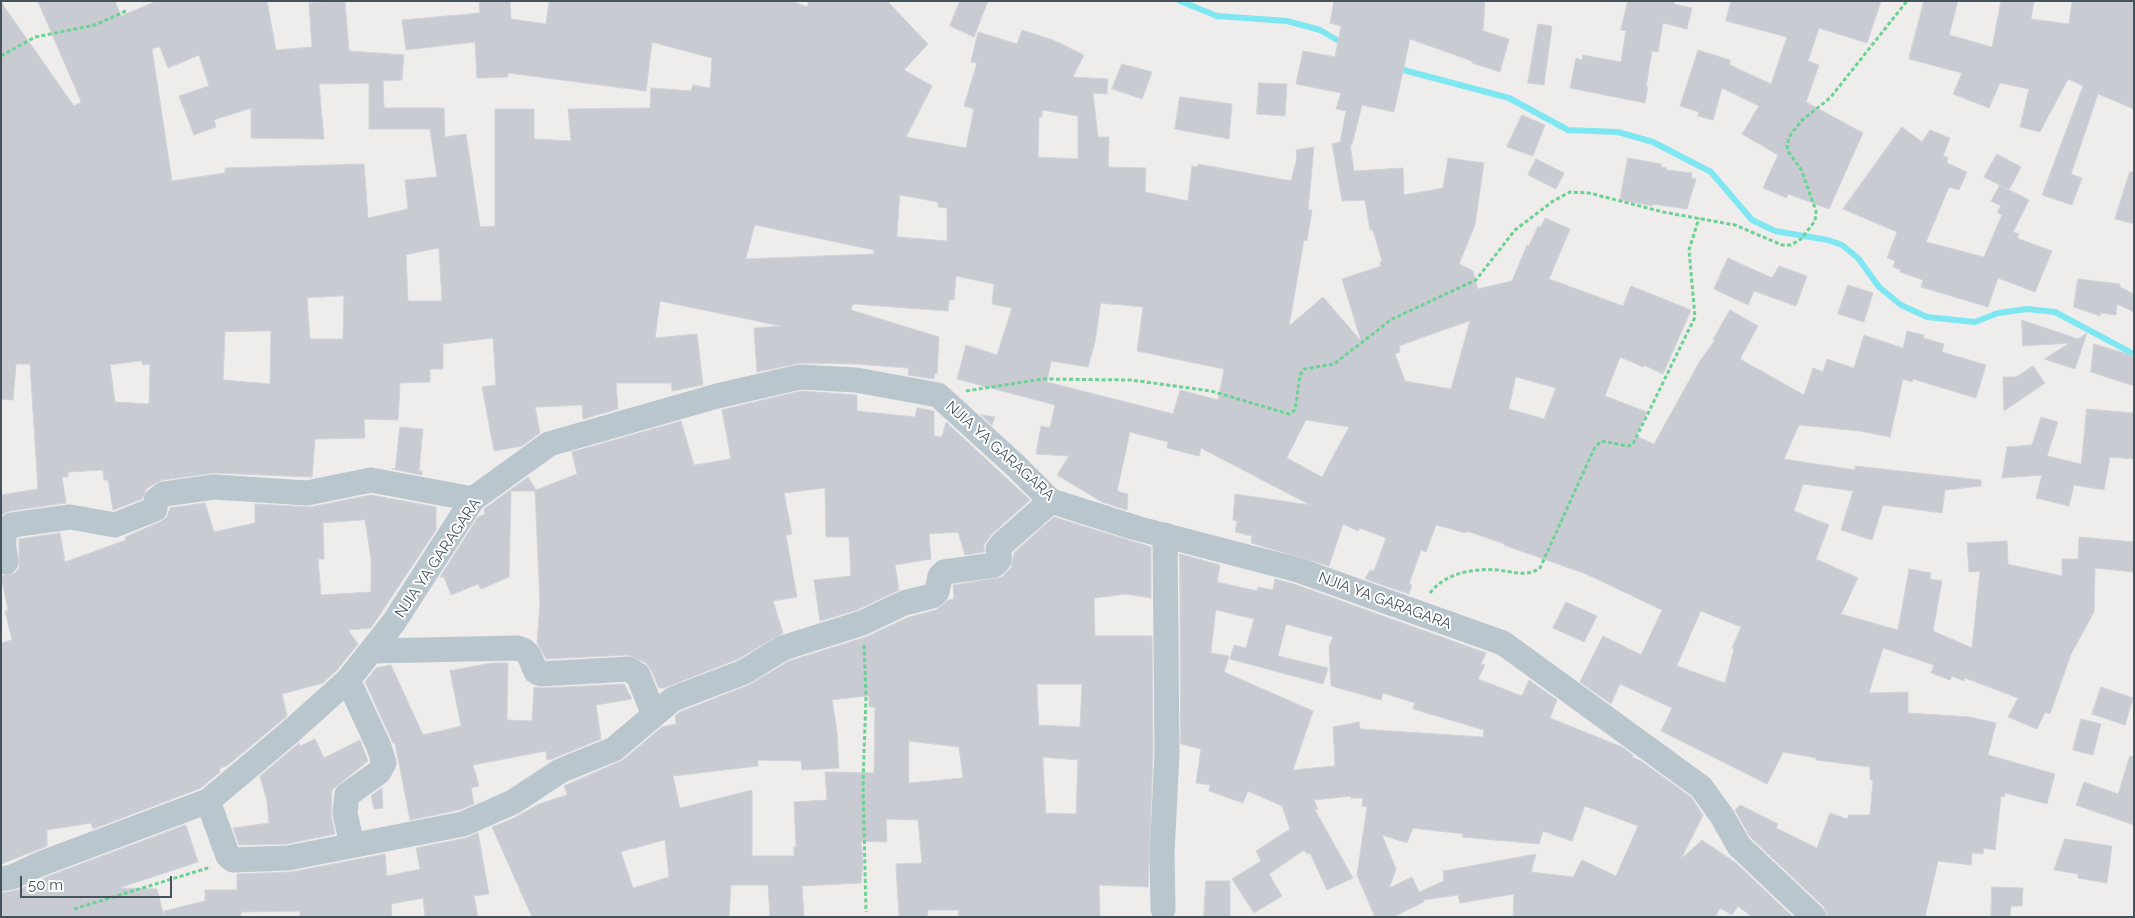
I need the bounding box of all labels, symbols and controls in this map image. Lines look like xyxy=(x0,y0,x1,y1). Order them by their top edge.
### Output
street label: NJIA YA GARAGARA xyxy=(942,397,1058,505)
street label: NJIA YA GARAGARA xyxy=(391,495,485,621)
street label: NJIA YA GARAGARA xyxy=(1316,569,1454,633)
scale bar xyxy=(22,866,175,898)
text: 50 m xyxy=(28,876,63,894)

